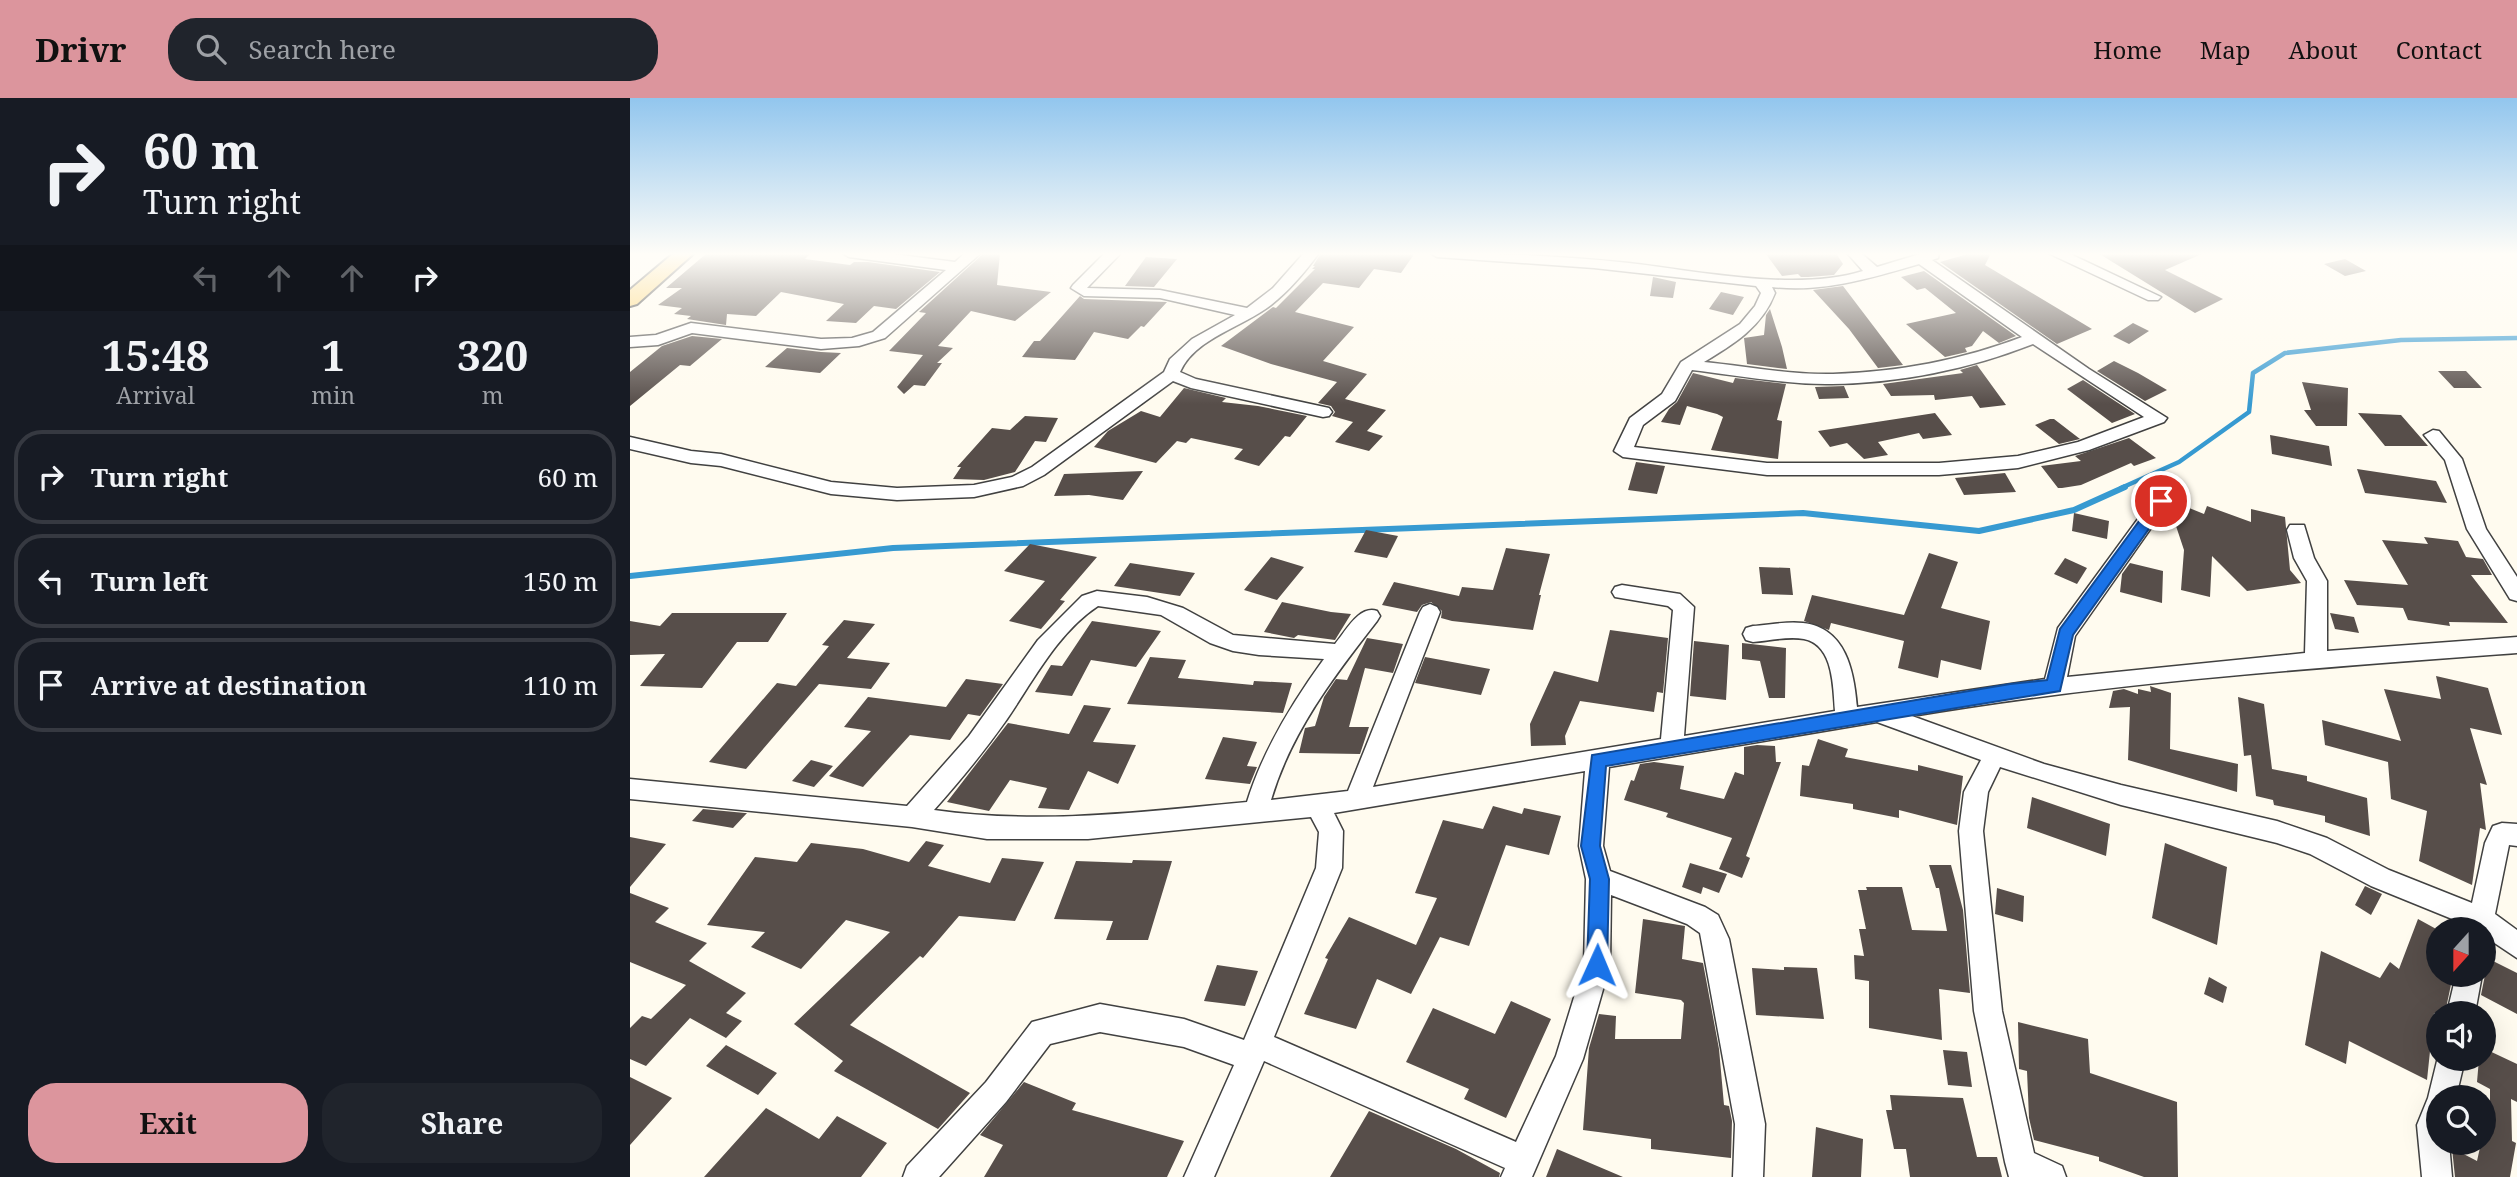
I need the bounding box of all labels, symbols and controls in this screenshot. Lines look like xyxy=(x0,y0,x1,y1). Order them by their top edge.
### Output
search box xyxy=(168,18,658,81)
text: Drivr xyxy=(35,27,126,72)
icon: search xyxy=(192,30,230,68)
text: Search here xyxy=(248,31,396,67)
text: Home xyxy=(2093,33,2162,66)
text: Map xyxy=(2200,33,2251,66)
text: About xyxy=(2289,33,2358,66)
text: Contact xyxy=(2396,33,2482,66)
text: 60 m xyxy=(143,117,259,183)
icon: right xyxy=(28,126,119,217)
text: Turn right xyxy=(143,180,301,223)
icon: left xyxy=(187,259,225,297)
icon: ahead xyxy=(260,259,298,297)
icon: ahead xyxy=(333,259,371,297)
icon: right xyxy=(406,259,444,297)
text: 15:48 xyxy=(102,326,209,383)
text: 1 xyxy=(321,326,345,383)
text: 320 xyxy=(457,326,528,383)
text: Arrival xyxy=(116,379,195,411)
text: min xyxy=(311,379,355,411)
text: m xyxy=(482,379,503,411)
icon: right xyxy=(32,458,70,496)
text: Turn right xyxy=(91,459,228,495)
text: 60 m xyxy=(538,459,598,495)
pin xyxy=(2131,471,2191,531)
icon: arrive xyxy=(2142,482,2180,520)
icon: left xyxy=(32,562,70,600)
text: Turn left xyxy=(91,563,208,599)
text: 150 m xyxy=(523,563,598,599)
icon: arrive xyxy=(32,666,70,704)
text: Arrive at destination xyxy=(91,667,367,703)
text: 110 m xyxy=(523,667,598,703)
north arrow xyxy=(2426,917,2496,987)
map controls xyxy=(2426,917,2496,1155)
position arrow xyxy=(1560,928,1634,1002)
button: sound xyxy=(2426,1001,2496,1071)
button: Exit xyxy=(28,1083,308,1163)
button: Share xyxy=(322,1083,602,1163)
button: search xyxy=(2426,1085,2496,1155)

